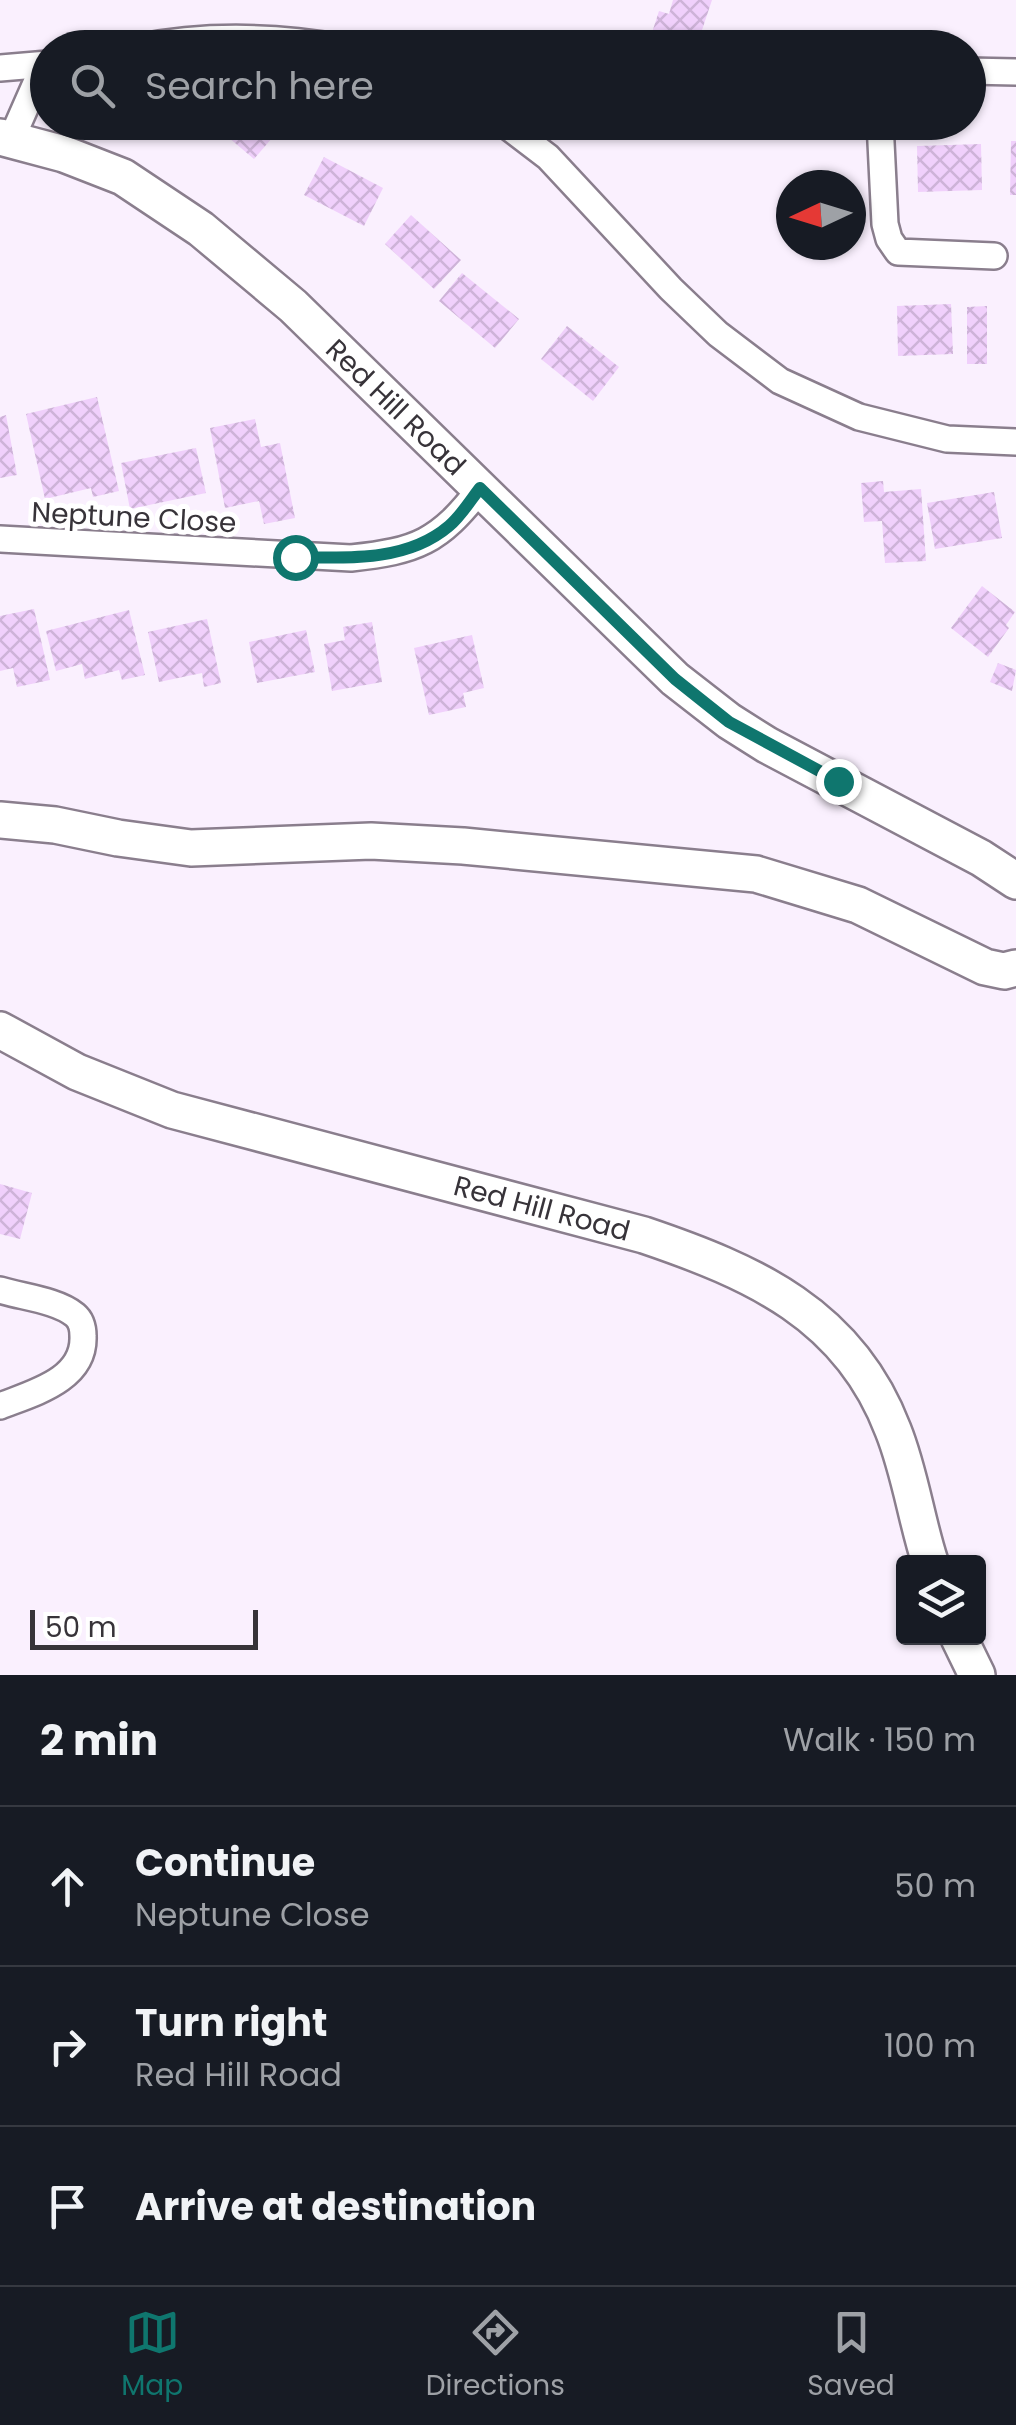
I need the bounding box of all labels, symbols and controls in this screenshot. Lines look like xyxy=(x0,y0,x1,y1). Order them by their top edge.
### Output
search box xyxy=(30,30,986,140)
icon: search xyxy=(65,58,120,113)
text: Search here xyxy=(145,59,374,112)
north arrow xyxy=(776,170,866,260)
street label: Red Hill Road xyxy=(317,330,474,484)
street label: Neptune Close xyxy=(30,493,237,542)
route start xyxy=(273,535,319,581)
route end xyxy=(816,759,862,805)
street label: Red Hill Road xyxy=(449,1166,634,1251)
map controls xyxy=(896,1555,986,1645)
button: layers xyxy=(896,1555,986,1645)
scale bar xyxy=(30,1605,258,1650)
text: 50 m xyxy=(45,1608,116,1647)
text: 2 min xyxy=(40,1711,158,1770)
text: Walk · 150 m xyxy=(783,1717,976,1762)
text: Continue xyxy=(135,1836,315,1889)
icon: ahead xyxy=(40,1859,95,1914)
text: 50 m xyxy=(894,1863,976,1908)
text: Neptune Close xyxy=(135,1892,370,1937)
text: Turn right xyxy=(135,1996,327,2049)
icon: right xyxy=(40,2019,95,2074)
text: 100 m xyxy=(884,2023,976,2068)
text: Red Hill Road xyxy=(135,2052,342,2097)
icon: arrive xyxy=(40,2179,95,2234)
text: Arrive at destination xyxy=(135,2180,536,2233)
tab: Map xyxy=(121,2305,183,2407)
tab: Directions xyxy=(426,2305,565,2407)
tab: Saved xyxy=(807,2305,895,2407)

